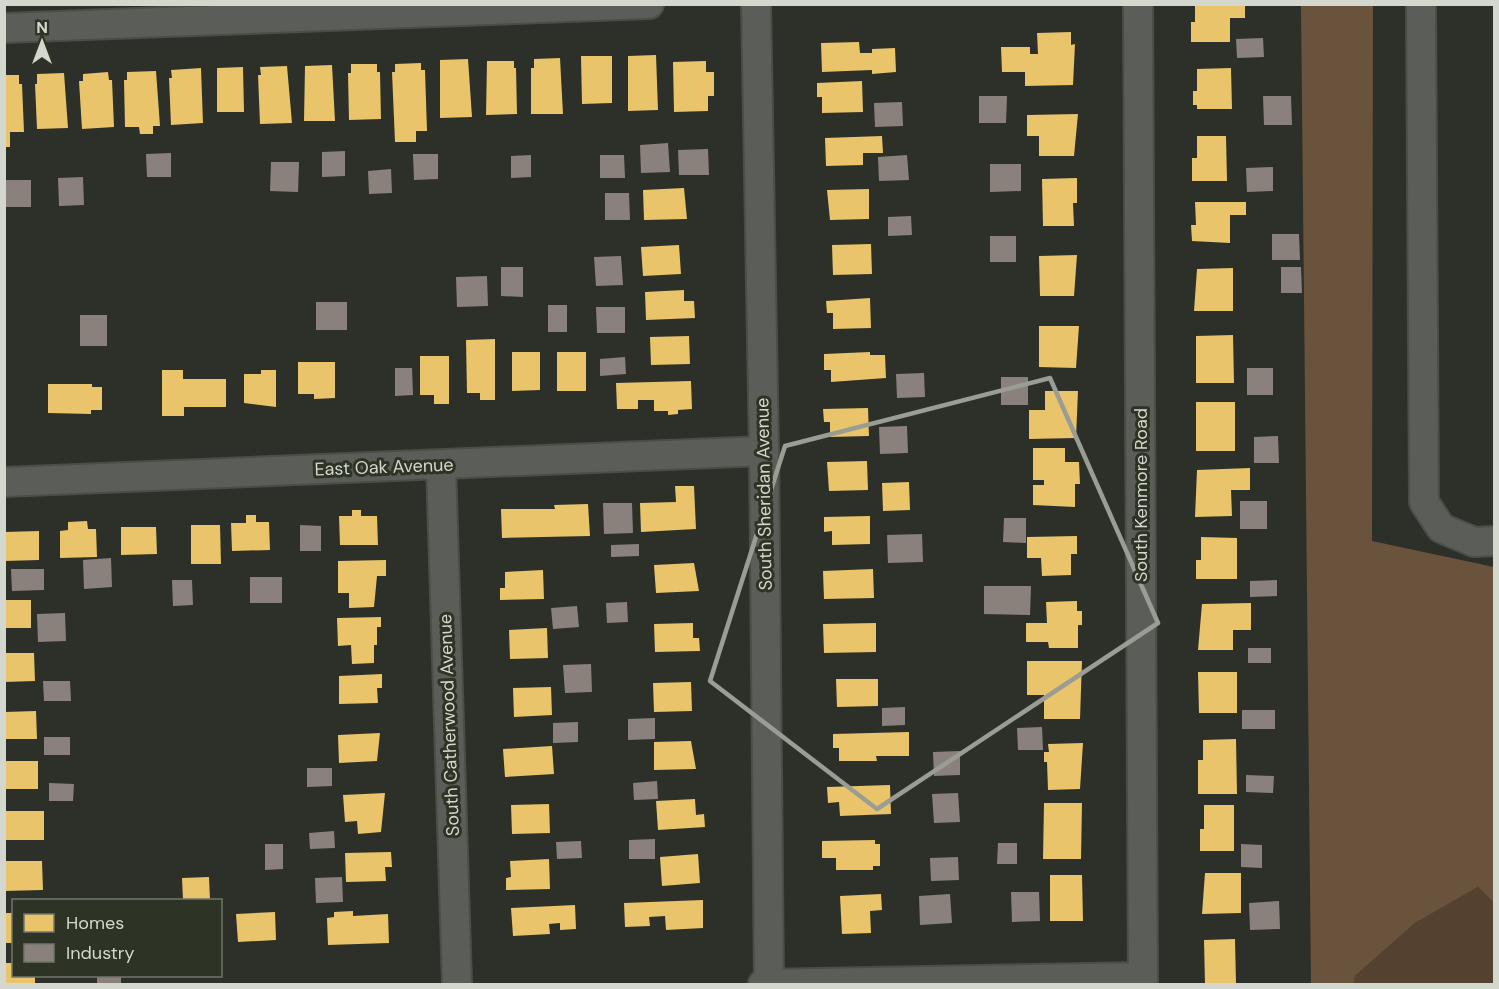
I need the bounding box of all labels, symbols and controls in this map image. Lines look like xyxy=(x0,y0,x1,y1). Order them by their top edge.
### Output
north arrow xyxy=(12,12,72,72)
text: N xyxy=(36,17,48,38)
street label: South Sheridan Avenue xyxy=(750,397,778,591)
street label: South Kenmore Road xyxy=(1129,408,1153,582)
street label: East Oak Avenue xyxy=(314,453,454,481)
street label: South Catherwood Avenue xyxy=(433,613,465,837)
legend xyxy=(12,899,222,977)
text: Homes xyxy=(66,911,124,935)
text: Industry xyxy=(66,941,135,965)

